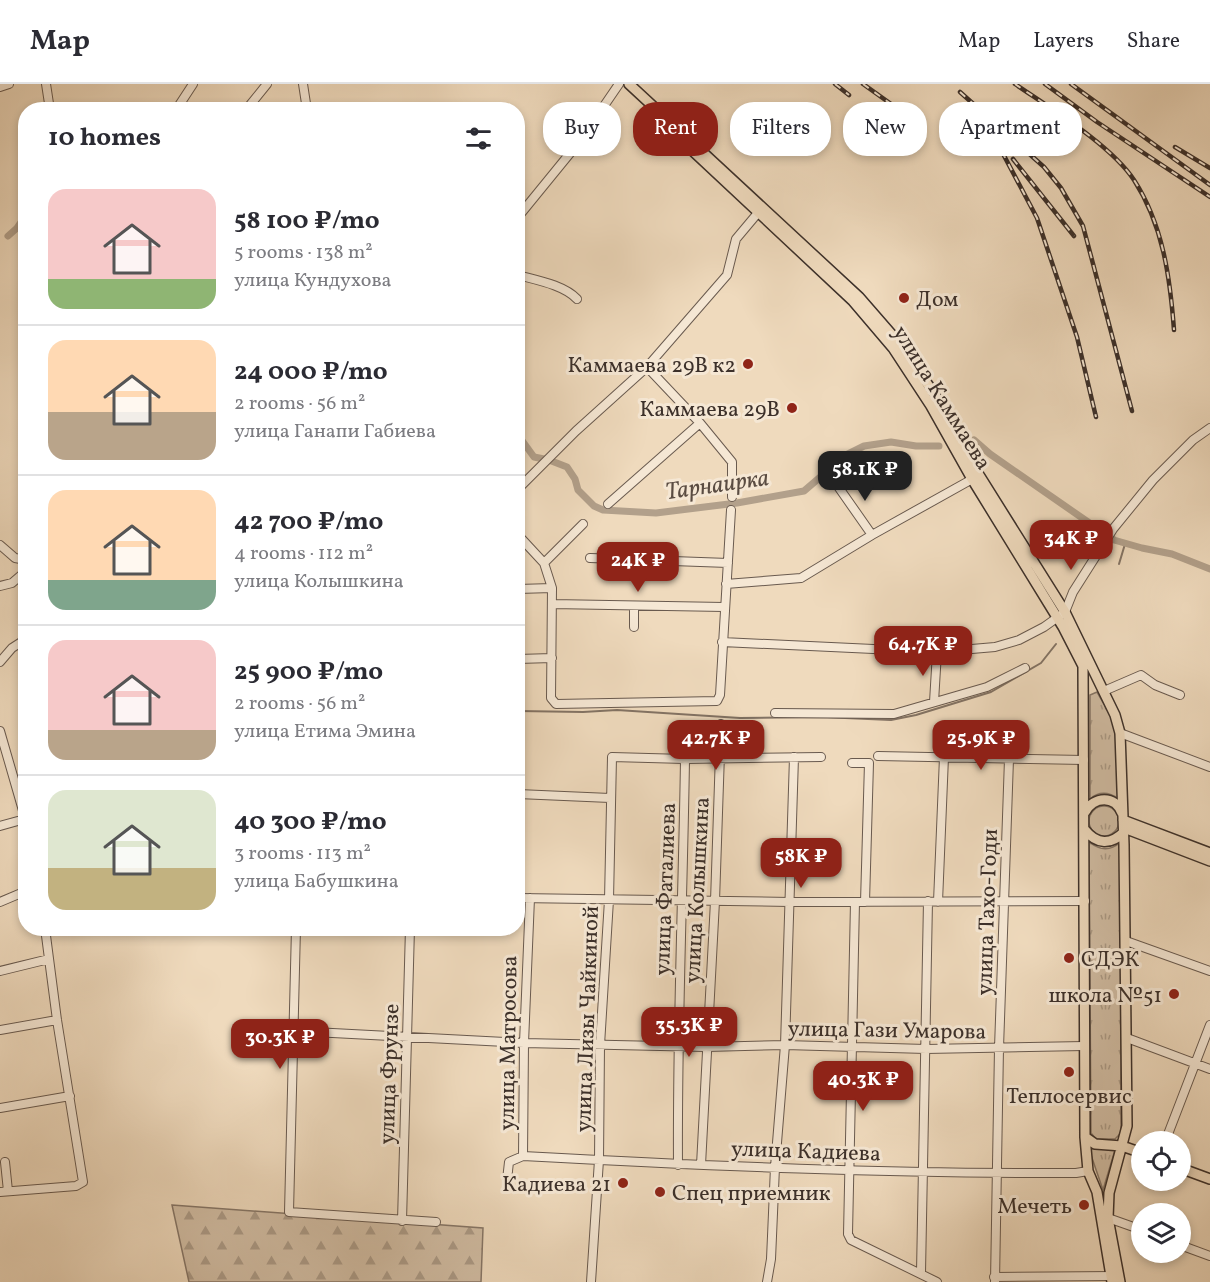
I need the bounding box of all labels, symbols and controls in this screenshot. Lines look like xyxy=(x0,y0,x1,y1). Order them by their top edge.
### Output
text: Map xyxy=(30,22,90,61)
text: Map xyxy=(958,27,1000,56)
text: Layers xyxy=(1033,27,1094,56)
text: Share xyxy=(1127,27,1180,56)
chip: Buy xyxy=(543,102,621,156)
chip: Rent xyxy=(633,102,718,156)
chip: Filters xyxy=(730,102,831,156)
chip: New xyxy=(843,102,927,156)
chip: Apartment xyxy=(939,102,1082,156)
text: 10 homes xyxy=(48,120,161,156)
icon: filters xyxy=(462,122,495,155)
text: 58 100 ₽/mo xyxy=(234,203,380,239)
icon: home xyxy=(96,213,168,285)
text: 5 rooms · 138 m² xyxy=(234,239,373,267)
text: улица Кундухова xyxy=(234,267,392,295)
place label: Дом xyxy=(916,285,958,316)
marker: Дом xyxy=(897,291,911,305)
street label: улица Каммаева xyxy=(884,320,998,477)
place label: Каммаева 29В к2 xyxy=(567,351,736,382)
text: 24 000 ₽/mo xyxy=(234,354,388,390)
marker: Каммаева 29В к2 xyxy=(741,357,755,371)
icon: home xyxy=(96,364,168,436)
text: 2 rooms · 56 m² xyxy=(234,390,365,418)
place label: Каммаева 29В xyxy=(639,395,780,426)
marker: Каммаева 29В xyxy=(785,401,799,415)
text: улица Ганапи Габиева xyxy=(234,418,436,446)
pin: 58.1K ₽ xyxy=(810,451,920,502)
text: 58.1K ₽ xyxy=(832,456,898,484)
water label: Тарнаирка xyxy=(663,462,771,510)
text: 42 700 ₽/mo xyxy=(234,504,383,540)
icon: home xyxy=(96,514,168,586)
pin: 34K ₽ xyxy=(1029,520,1113,571)
text: 34K ₽ xyxy=(1044,525,1098,553)
text: 4 rooms · 112 m² xyxy=(234,540,373,568)
pin: 24K ₽ xyxy=(596,542,680,593)
text: 24K ₽ xyxy=(611,547,665,575)
text: улица Колышкина xyxy=(234,568,404,596)
pin: 64.7K ₽ xyxy=(868,626,978,677)
text: 64.7K ₽ xyxy=(888,631,958,659)
text: 25 900 ₽/mo xyxy=(234,654,383,690)
icon: home xyxy=(96,664,168,736)
text: 2 rooms · 56 m² xyxy=(234,690,365,718)
text: улица Етима Эмина xyxy=(234,718,416,746)
pin: 42.7K ₽ xyxy=(661,720,771,771)
pin: 25.9K ₽ xyxy=(926,720,1036,771)
text: 42.7K ₽ xyxy=(681,725,751,753)
text: 25.9K ₽ xyxy=(947,725,1015,753)
street label: улица Колышкина xyxy=(678,796,719,984)
street label: улица Фаталиева xyxy=(648,802,685,976)
text: 40 300 ₽/mo xyxy=(234,804,387,840)
icon: home xyxy=(96,814,168,886)
street label: улица Тахо-Годи xyxy=(970,828,1007,996)
pin: 58K ₽ xyxy=(759,838,843,889)
text: 3 rooms · 113 m² xyxy=(234,840,371,868)
text: 58K ₽ xyxy=(775,843,827,871)
text: улица Бабушкина xyxy=(234,868,399,896)
street label: улица Лизы Чайкиной xyxy=(569,905,608,1133)
place label: СДЭК xyxy=(1081,945,1139,976)
marker: СДЭК xyxy=(1062,951,1076,965)
street label: улица Матросова xyxy=(492,955,527,1131)
place label: школа №51 xyxy=(1048,981,1162,1012)
marker: школа №51 xyxy=(1167,987,1181,1001)
street label: улица Фрунзе xyxy=(373,1003,408,1145)
pin: 35.3K ₽ xyxy=(634,1007,744,1058)
text: 35.3K ₽ xyxy=(655,1012,723,1040)
street label: улица Гази Умарова xyxy=(787,1014,987,1049)
pin: 30.3K ₽ xyxy=(225,1019,335,1070)
text: 30.3K ₽ xyxy=(245,1024,315,1052)
pin: 40.3K ₽ xyxy=(808,1061,918,1112)
marker: Теплосервис xyxy=(1062,1065,1076,1079)
text: 40.3K ₽ xyxy=(827,1066,899,1094)
place label: Теплосервис xyxy=(1006,1082,1132,1113)
map controls xyxy=(1131,1131,1191,1263)
button: locate xyxy=(1131,1131,1191,1191)
street label: улица Кадиева xyxy=(730,1134,881,1171)
place label: Кадиева 21 xyxy=(502,1170,611,1201)
marker: Кадиева 21 xyxy=(616,1176,630,1190)
place label: Спец приемник xyxy=(672,1179,831,1210)
marker: Спец приемник xyxy=(653,1185,667,1199)
place label: Мечеть xyxy=(997,1192,1072,1223)
marker: Мечеть xyxy=(1077,1198,1091,1212)
button: layers xyxy=(1131,1203,1191,1263)

